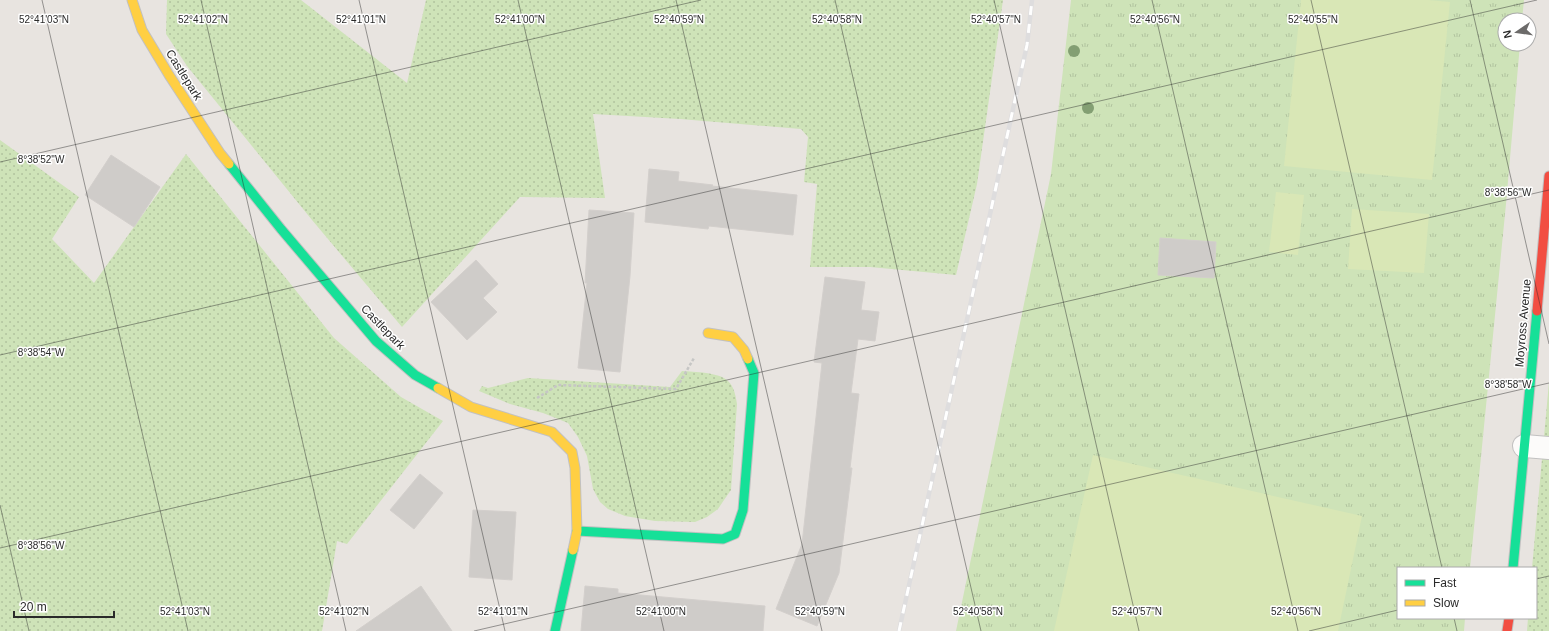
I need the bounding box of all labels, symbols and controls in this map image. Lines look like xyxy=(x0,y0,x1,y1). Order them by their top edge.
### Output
north arrow xyxy=(1497,12,1537,52)
text: 52°41'03"N xyxy=(19,14,69,25)
text: 52°41'02"N xyxy=(178,14,228,25)
text: 52°41'01"N xyxy=(336,14,386,25)
text: 52°41'00"N xyxy=(495,14,545,25)
text: 52°40'59"N xyxy=(654,14,704,25)
text: 52°40'58"N xyxy=(812,14,862,25)
text: 52°40'57"N xyxy=(971,14,1021,25)
text: 52°40'56"N xyxy=(1130,14,1180,25)
text: 52°40'55"N xyxy=(1288,14,1338,25)
text: N xyxy=(1501,29,1514,39)
street label: Castlepark xyxy=(163,47,206,104)
text: 8°38'52"W xyxy=(18,154,65,165)
text: 8°38'56"W xyxy=(1485,187,1532,198)
street label: Moyross Avenue xyxy=(1512,278,1534,368)
street label: Castlepark xyxy=(358,302,409,353)
text: 8°38'54"W xyxy=(18,347,65,358)
text: 8°38'58"W xyxy=(1485,379,1532,390)
text: 8°38'56"W xyxy=(18,540,65,551)
legend xyxy=(1397,567,1537,619)
text: Fast xyxy=(1433,576,1457,590)
scale bar xyxy=(14,593,114,619)
text: Slow xyxy=(1433,596,1459,610)
text: 20 m xyxy=(20,600,47,614)
text: 52°41'03"N xyxy=(160,606,210,617)
text: 52°41'02"N xyxy=(319,606,369,617)
text: 52°41'01"N xyxy=(478,606,528,617)
text: 52°41'00"N xyxy=(636,606,686,617)
text: 52°40'59"N xyxy=(795,606,845,617)
text: 52°40'58"N xyxy=(953,606,1003,617)
text: 52°40'57"N xyxy=(1112,606,1162,617)
text: 52°40'56"N xyxy=(1271,606,1321,617)

